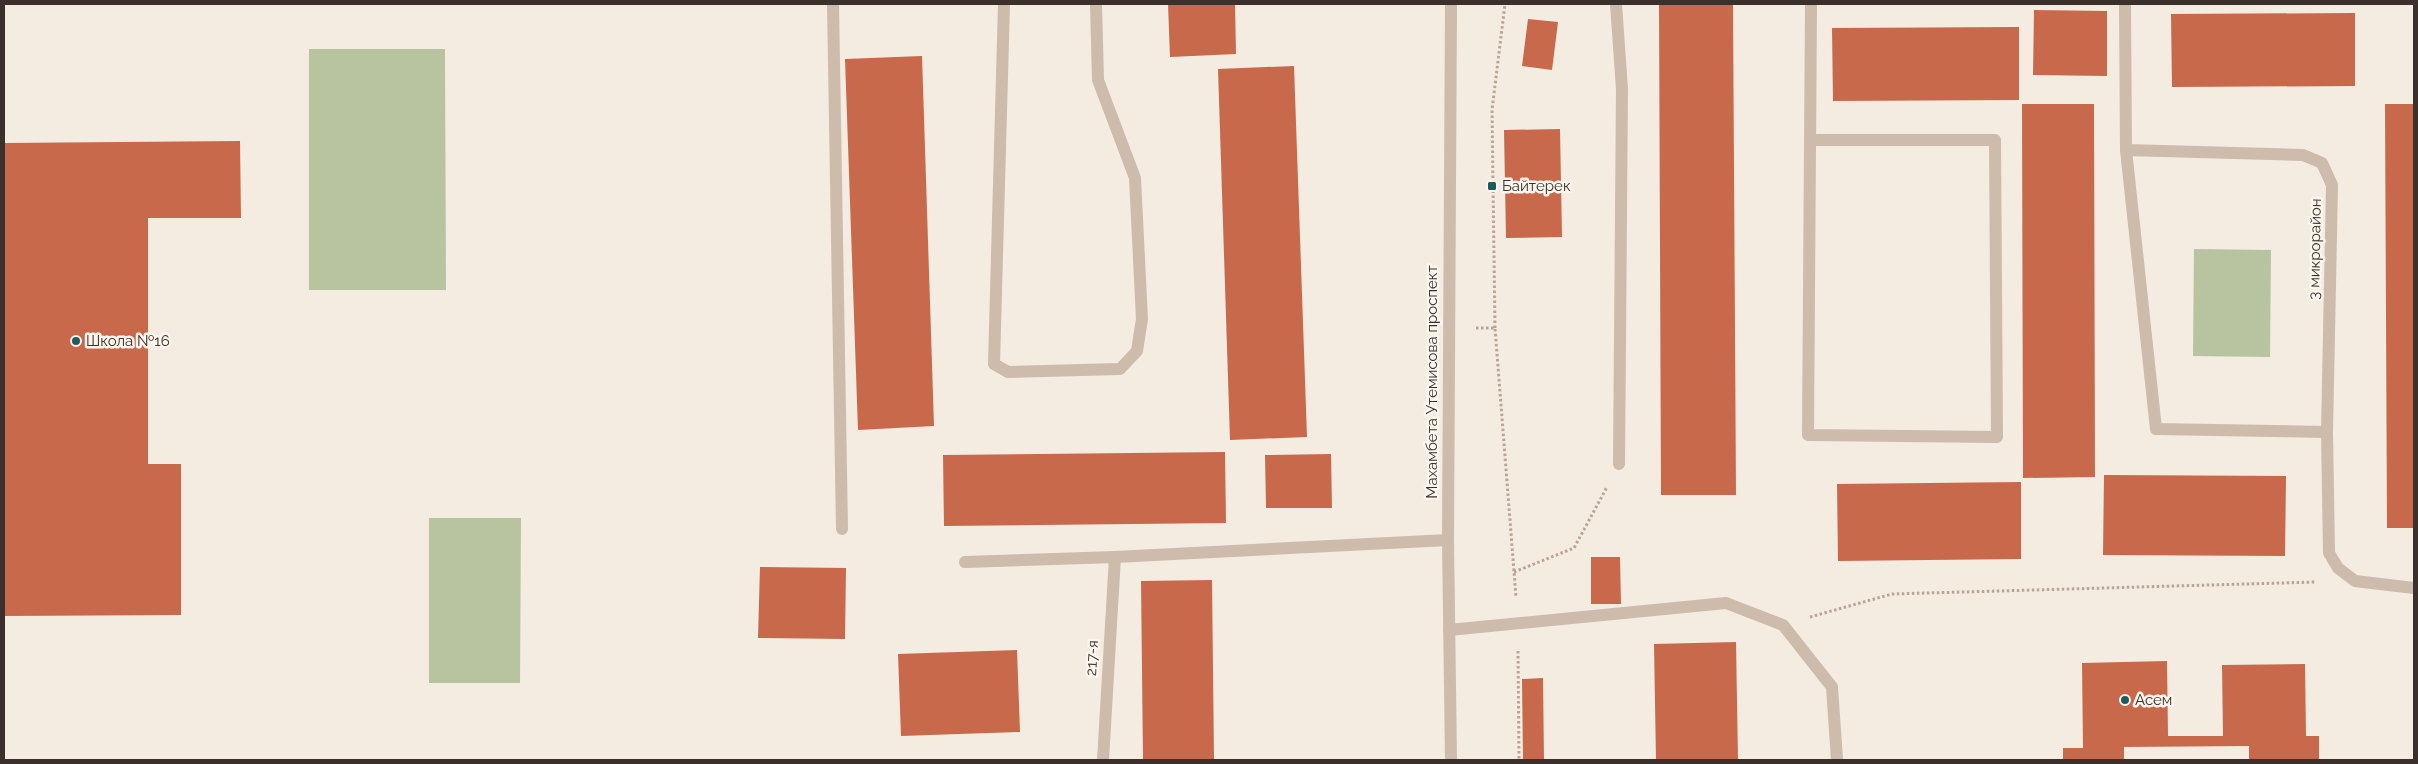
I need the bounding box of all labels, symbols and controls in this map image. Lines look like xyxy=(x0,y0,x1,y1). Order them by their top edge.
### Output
place label: Байтерек xyxy=(1502,177,1571,195)
marker: Байтерек xyxy=(1486,180,1498,192)
street label: 3 микрорайон xyxy=(2305,198,2325,300)
street label: Махамбета Утемисова проспект xyxy=(1423,265,1441,499)
place label: Школа №16 xyxy=(86,332,170,350)
marker: Школа №16 xyxy=(70,335,82,347)
street label: 217-я xyxy=(1082,640,1102,676)
place label: Асем xyxy=(2135,691,2172,709)
marker: Асем xyxy=(2119,694,2131,706)

